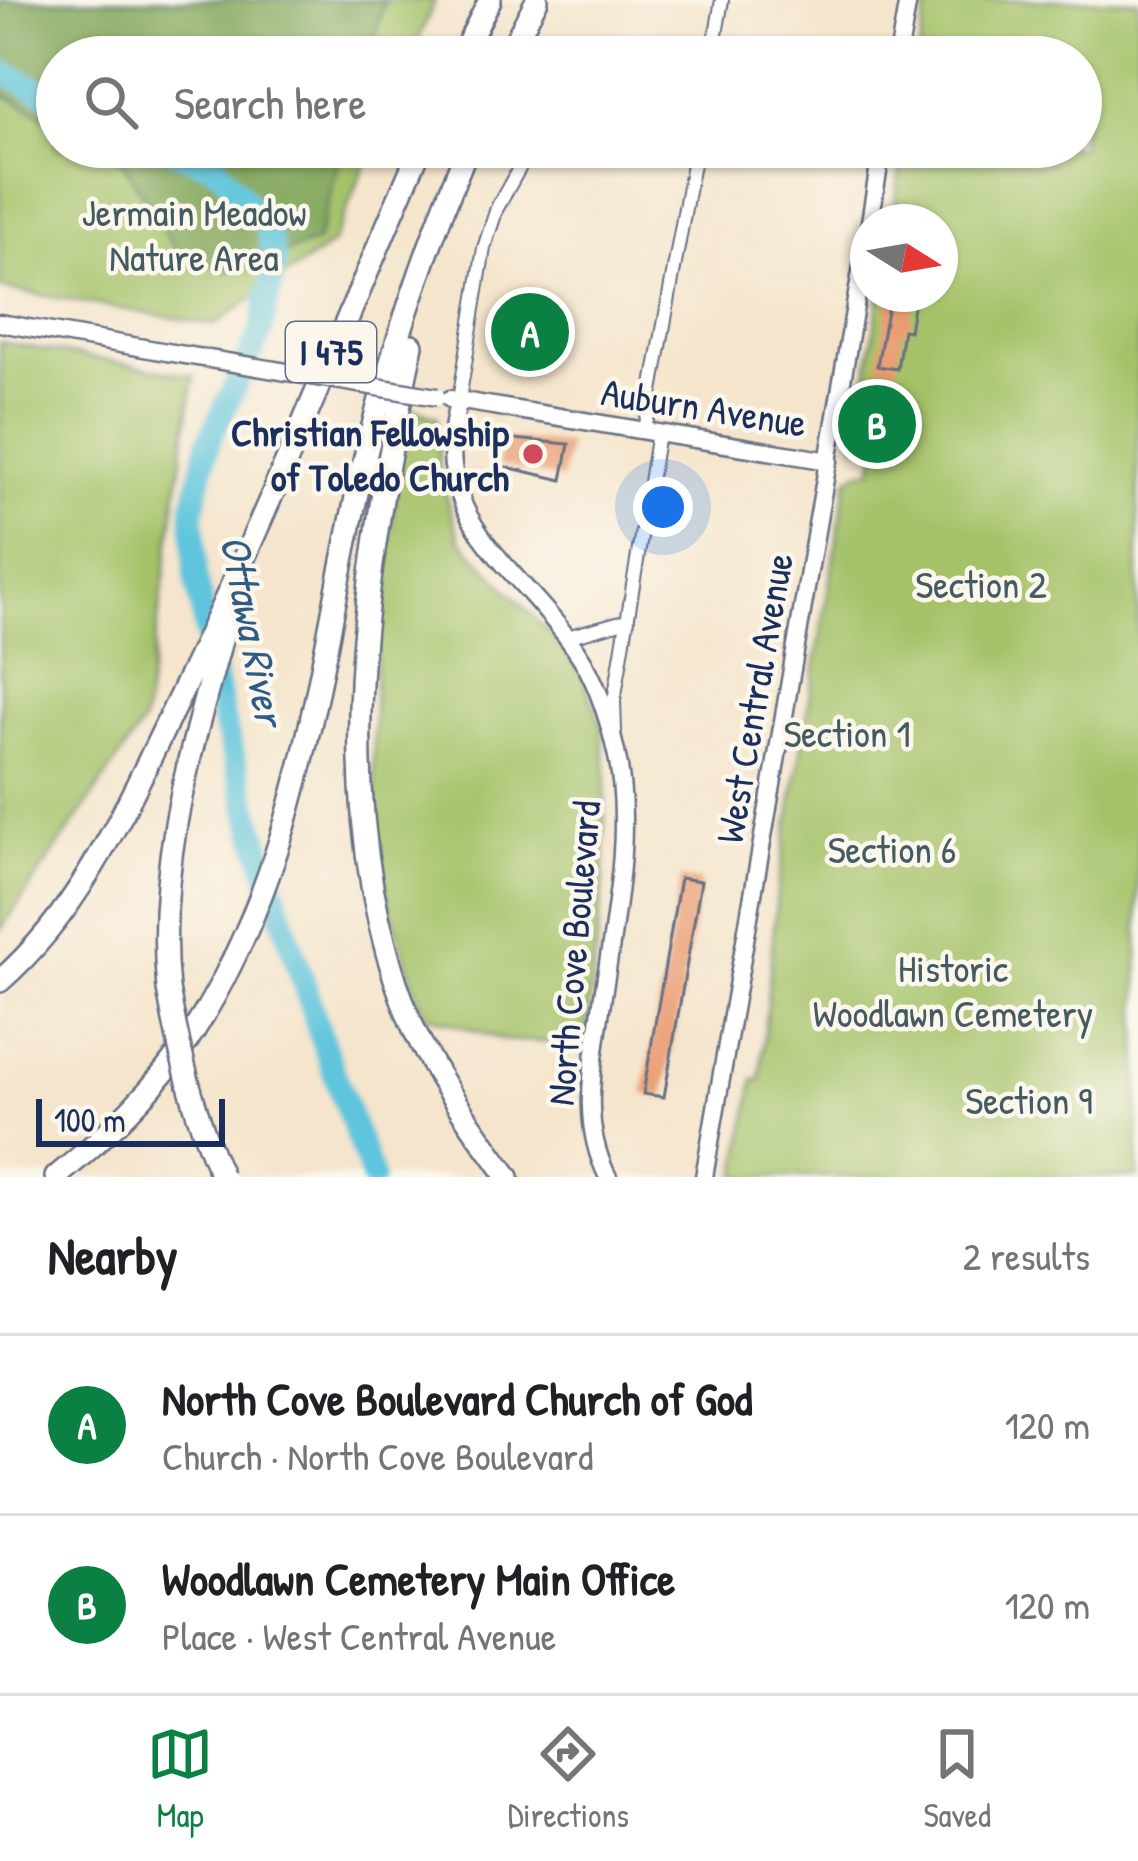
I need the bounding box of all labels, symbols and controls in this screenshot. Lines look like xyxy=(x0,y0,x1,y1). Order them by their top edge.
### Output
search box xyxy=(36,36,1102,168)
icon: search xyxy=(78,69,144,135)
text: Search here xyxy=(174,72,366,133)
park label: Jermain Meadow Nature Area xyxy=(81,185,307,283)
north arrow xyxy=(850,204,958,312)
pin: A xyxy=(491,287,569,377)
road number: I 475 xyxy=(286,322,376,382)
street label: Auburn Avenue xyxy=(598,364,810,449)
pin: B xyxy=(838,379,916,469)
place label: Christian Fellowship of Toledo Church xyxy=(231,405,510,503)
marker: Christian Fellowship of Toledo Church xyxy=(520,441,546,467)
your location xyxy=(633,477,693,537)
water label: Ottawa River xyxy=(207,530,301,735)
street label: West Central Avenue xyxy=(702,549,805,847)
park label: Section 2 xyxy=(915,557,1047,610)
park label: Section 1 xyxy=(783,706,911,759)
street label: North Cove Boulevard xyxy=(533,798,612,1107)
park label: Section 6 xyxy=(828,822,956,875)
park label: Historic Woodlawn Cemetery xyxy=(813,941,1093,1039)
park label: Section 9 xyxy=(965,1073,1093,1126)
scale bar xyxy=(36,1093,225,1146)
text: 100 m xyxy=(54,1098,126,1142)
text: Nearby xyxy=(48,1221,178,1290)
text: 2 results xyxy=(963,1229,1090,1282)
text: North Cove Boulevard Church of God xyxy=(162,1368,752,1429)
text: A xyxy=(77,1398,97,1451)
text: 120 m xyxy=(1005,1398,1090,1451)
text: Church · North Cove Boulevard xyxy=(162,1429,593,1482)
text: Woodlawn Cemetery Main Office xyxy=(162,1548,675,1609)
text: B xyxy=(77,1578,97,1631)
text: 120 m xyxy=(1005,1578,1090,1631)
text: Place · West Central Avenue xyxy=(162,1609,556,1662)
tab: Map xyxy=(147,1721,213,1837)
tab: Directions xyxy=(508,1721,629,1837)
tab: Saved xyxy=(923,1721,991,1837)

